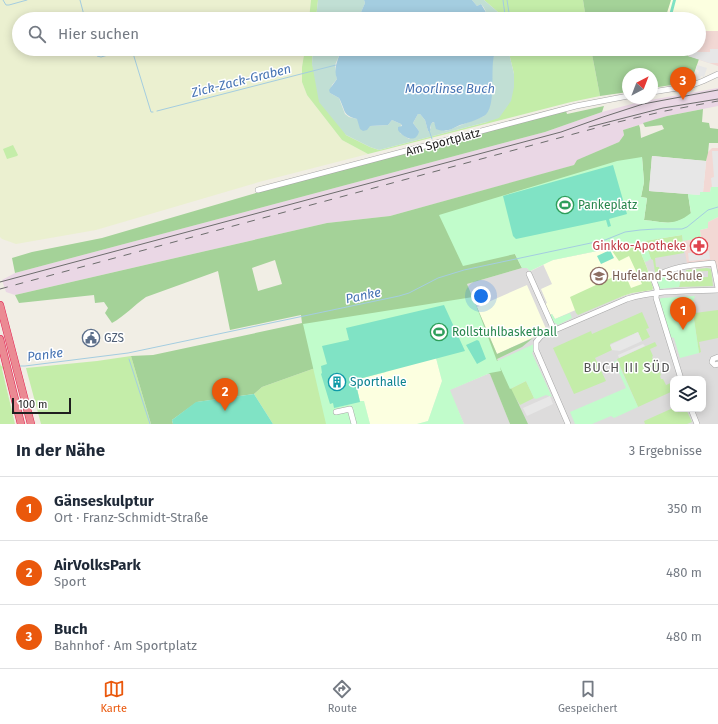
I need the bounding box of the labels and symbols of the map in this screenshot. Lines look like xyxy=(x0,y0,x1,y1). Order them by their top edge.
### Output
water label: Zick-Zack-Graben xyxy=(189,61,293,100)
pin: 3 xyxy=(670,67,696,100)
north arrow xyxy=(622,68,658,104)
water label: Moorlinse Buch xyxy=(405,81,495,96)
street label: Am Sportplatz xyxy=(404,125,482,159)
sports icon: Pankeplatz xyxy=(555,195,575,215)
place label: Pankeplatz xyxy=(578,198,637,212)
pharmacy icon: Ginkko-Apotheke xyxy=(689,236,709,256)
place label: Ginkko-Apotheke xyxy=(593,239,686,253)
school or university icon: Hufeland-Schule xyxy=(589,266,609,286)
place label: Hufeland-Schule xyxy=(612,269,702,283)
water label: Panke xyxy=(344,284,382,307)
your location xyxy=(471,286,491,306)
pin: 1 xyxy=(670,297,696,330)
sports icon: Rollstuhlbasketball xyxy=(429,322,449,342)
place label: Rollstuhlbasketball xyxy=(452,325,557,339)
public building icon: GZS xyxy=(81,328,101,348)
place label: GZS xyxy=(104,331,125,345)
water label: Panke xyxy=(26,345,64,364)
district label: BUCH III SÜD xyxy=(583,359,671,375)
building icon: Sporthalle xyxy=(327,372,347,392)
place label: Sporthalle xyxy=(350,375,407,389)
pin: 2 xyxy=(212,378,238,411)
scale bar xyxy=(12,396,71,415)

